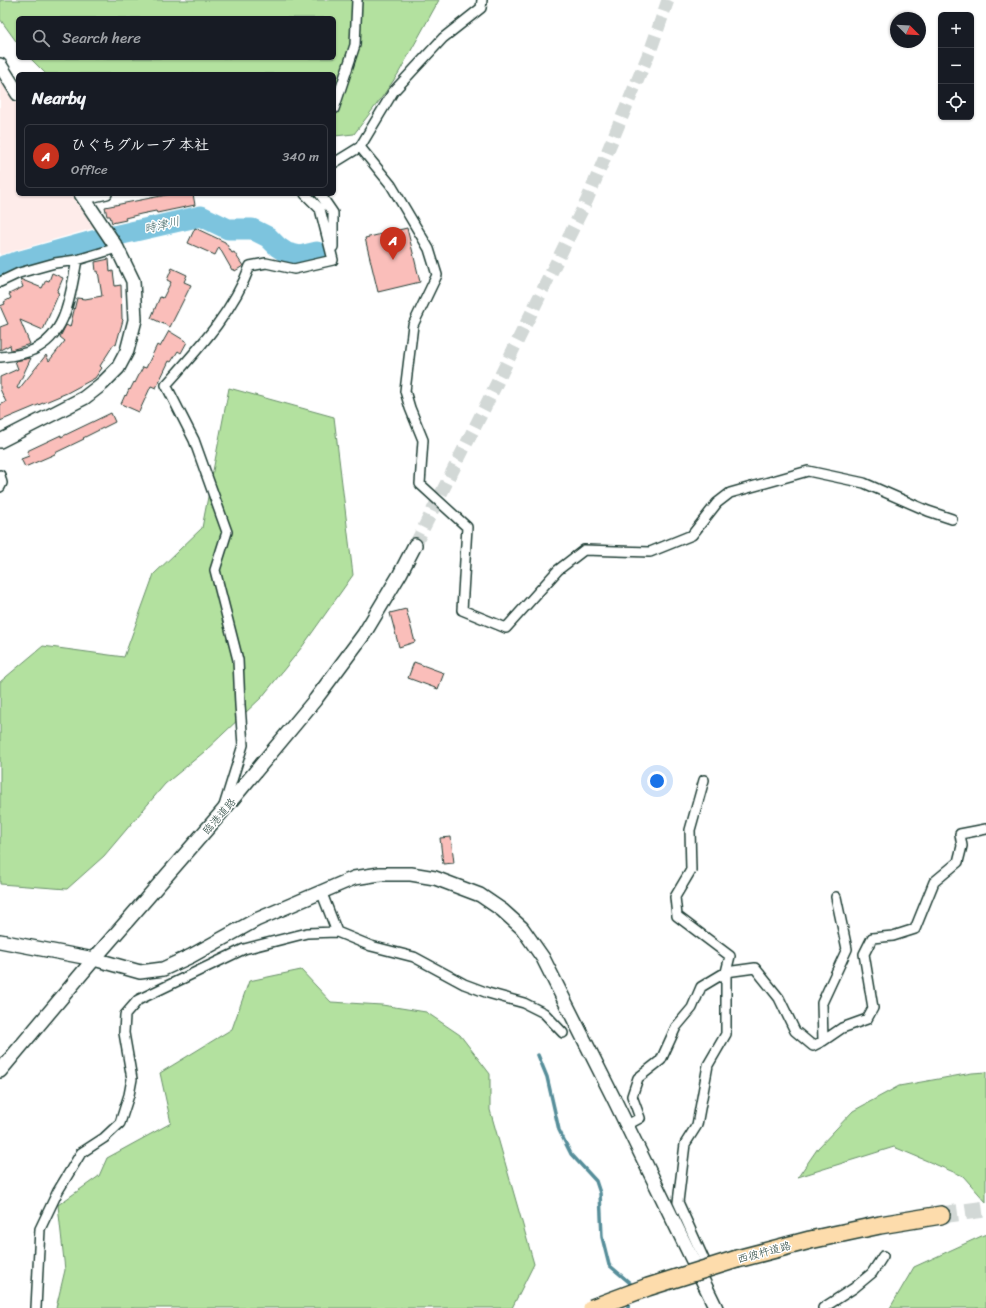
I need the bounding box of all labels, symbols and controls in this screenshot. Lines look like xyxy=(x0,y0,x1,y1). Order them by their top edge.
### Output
north arrow xyxy=(890,12,926,48)
map controls xyxy=(938,12,974,120)
button: + xyxy=(938,12,974,48)
search box xyxy=(16,16,336,60)
text: Search here xyxy=(62,25,141,51)
icon: search xyxy=(30,27,52,49)
button: − xyxy=(938,48,974,84)
text: Nearby xyxy=(32,83,86,113)
button: locate xyxy=(938,84,974,120)
text: ひぐちグループ 本社 xyxy=(71,132,209,158)
text: A xyxy=(42,145,50,168)
text: 340 m xyxy=(282,145,319,168)
text: Office xyxy=(71,158,108,181)
water label: 時津川 xyxy=(142,210,182,240)
pin: A xyxy=(380,227,406,260)
your location xyxy=(647,771,667,791)
street label: 臨港道路 xyxy=(198,793,241,839)
street label: 西彼杵道路 xyxy=(735,1236,793,1269)

